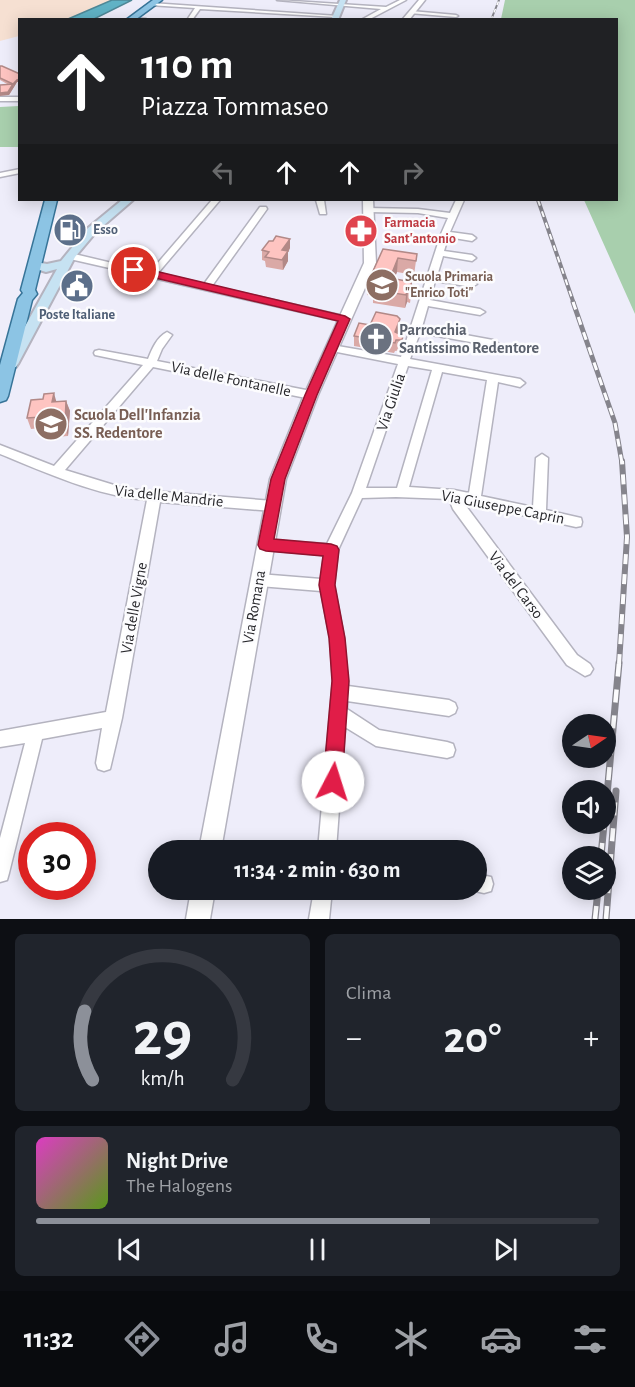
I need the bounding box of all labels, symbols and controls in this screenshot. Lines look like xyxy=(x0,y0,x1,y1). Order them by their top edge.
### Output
icon: ahead xyxy=(42,42,120,120)
text: 110 m xyxy=(141,44,233,86)
text: Piazza Tommaseo xyxy=(141,93,329,120)
icon: left xyxy=(207,156,240,189)
icon: ahead xyxy=(270,156,303,189)
icon: ahead xyxy=(333,156,366,189)
icon: right xyxy=(396,156,429,189)
fuel station icon: Esso xyxy=(52,212,88,248)
pharmacy icon: Farmacia Sant'antonio xyxy=(343,213,379,249)
place label: Farmacia Sant'antonio xyxy=(384,216,456,246)
place label: Esso xyxy=(93,223,118,237)
pin xyxy=(108,244,159,295)
icon: arrive xyxy=(117,253,150,286)
school or university icon: Scuola Primaria "Enrico Toti" xyxy=(364,267,400,303)
public building icon: Poste Italiane xyxy=(59,268,95,304)
place label: Scuola Primaria "Enrico Toti" xyxy=(405,270,494,300)
place label: Poste Italiane xyxy=(39,308,116,322)
church icon: Parrocchia Santissimo Redentore xyxy=(358,321,394,357)
place label: Parrocchia Santissimo Redentore xyxy=(399,322,540,356)
street label: Via delle Fontanelle xyxy=(170,358,292,400)
street label: Via Giulia xyxy=(374,371,408,433)
school or university icon: Scuola Dell'Infanzia SS. Redentore xyxy=(33,406,69,442)
place label: Scuola Dell'Infanzia SS. Redentore xyxy=(74,407,201,441)
street label: Via delle Mandrie xyxy=(114,482,224,510)
street label: Via Giuseppe Caprin xyxy=(440,487,566,527)
street label: Via del Carso xyxy=(486,548,546,622)
street label: Via delle Vigne xyxy=(118,561,150,655)
street label: Via Romana xyxy=(240,569,268,645)
north arrow xyxy=(562,714,616,768)
map controls xyxy=(562,714,616,900)
position arrow xyxy=(301,750,365,814)
button: sound xyxy=(562,780,616,834)
speed limit sign: 30 xyxy=(18,822,96,900)
button: layers xyxy=(562,846,616,900)
text: 11:34 · 2 min · 630 m xyxy=(234,859,401,881)
text: Clima xyxy=(346,983,391,1003)
text: 29 xyxy=(133,1004,192,1066)
text: 20° xyxy=(444,1016,501,1061)
text: − xyxy=(346,1022,362,1055)
text: + xyxy=(583,1022,599,1055)
text: km/h xyxy=(140,1068,185,1089)
text: Night Drive xyxy=(126,1150,228,1172)
text: The Halogens xyxy=(126,1176,232,1196)
icon: previous xyxy=(113,1233,146,1266)
icon: pause xyxy=(301,1233,334,1266)
icon: next xyxy=(489,1233,522,1266)
icon: directions xyxy=(121,1318,163,1360)
icon: music xyxy=(211,1318,253,1360)
icon: phone xyxy=(300,1318,342,1360)
icon: climate xyxy=(390,1318,432,1360)
icon: car xyxy=(480,1318,522,1360)
icon: filters xyxy=(569,1318,611,1360)
text: 11:32 xyxy=(24,1325,74,1352)

